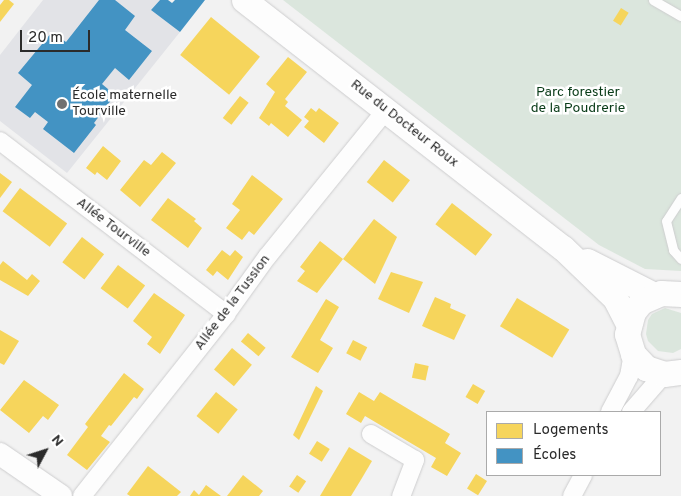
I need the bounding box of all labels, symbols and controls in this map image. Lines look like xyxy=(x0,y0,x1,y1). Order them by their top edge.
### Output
scale bar xyxy=(22,20,92,52)
text: 20 m xyxy=(28,29,63,48)
street label: Rue du Docteur Roux xyxy=(347,77,461,171)
park label: Parc forestier de la Poudrerie xyxy=(531,85,625,118)
place label: École maternelle Tourville xyxy=(72,88,177,120)
marker: École maternelle Tourville xyxy=(56,98,68,110)
street label: Allée Tourville xyxy=(72,194,154,262)
street label: Allée de la Tussion xyxy=(191,252,275,354)
legend xyxy=(486,411,661,476)
text: Logements xyxy=(533,421,609,440)
north arrow xyxy=(20,426,70,476)
text: N xyxy=(47,432,67,450)
text: Écoles xyxy=(533,446,576,465)

